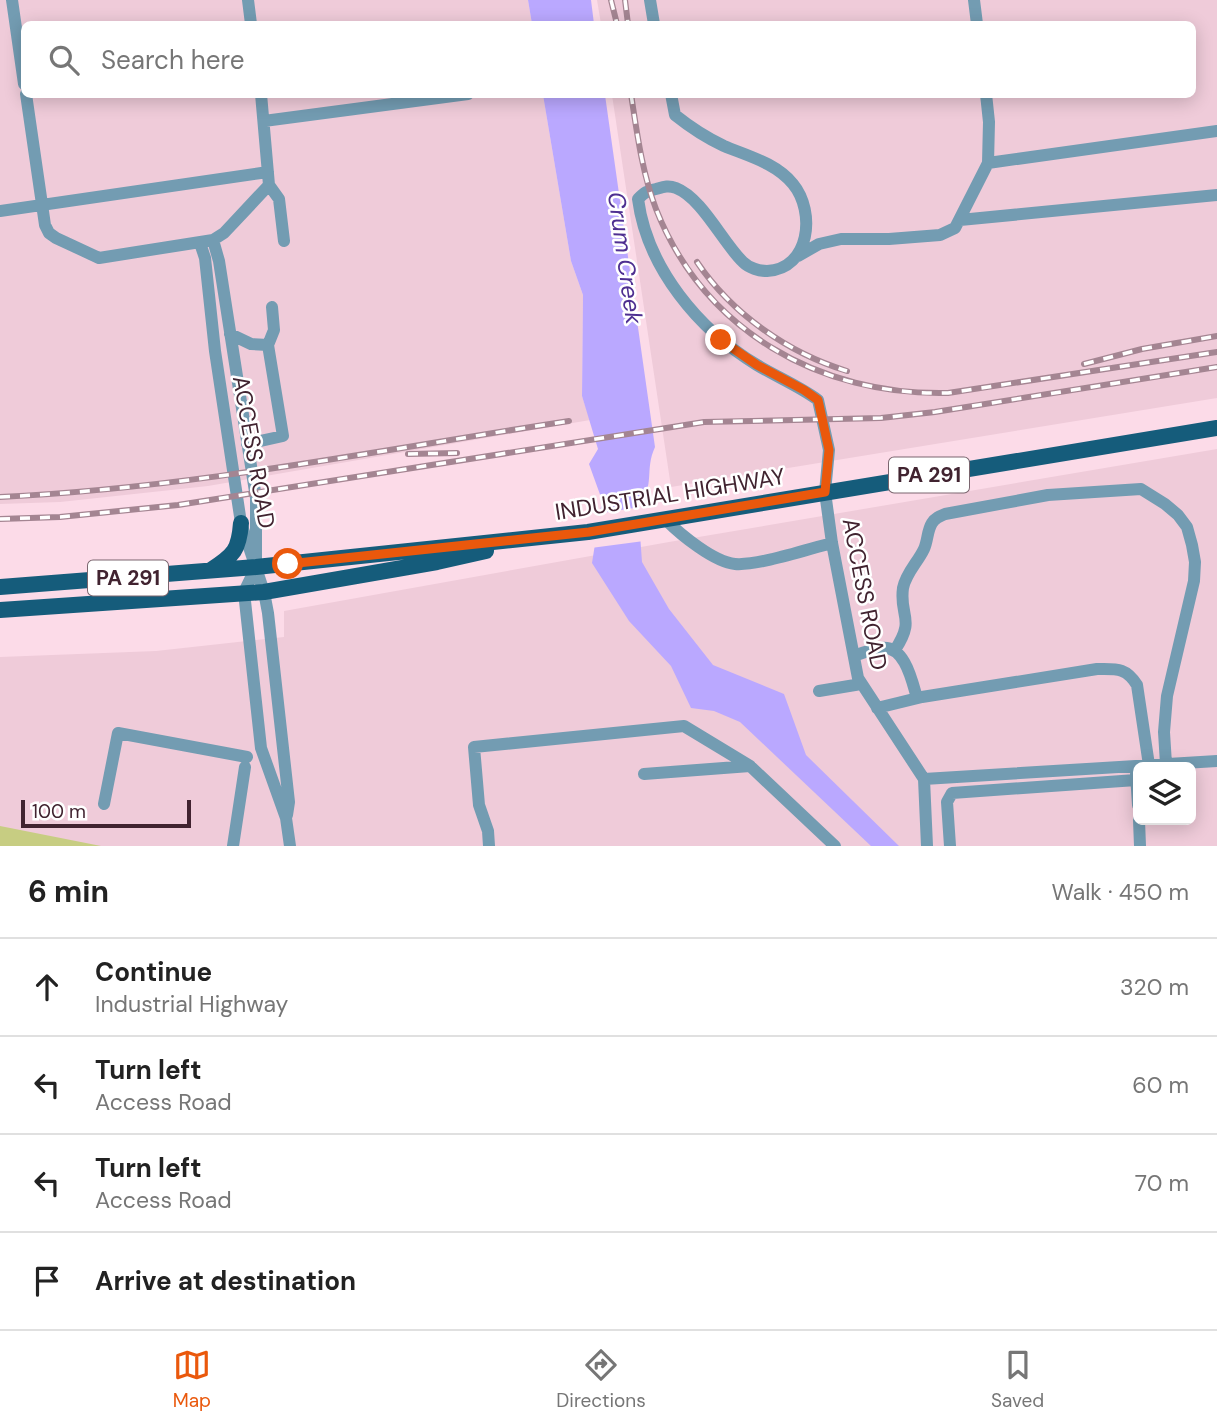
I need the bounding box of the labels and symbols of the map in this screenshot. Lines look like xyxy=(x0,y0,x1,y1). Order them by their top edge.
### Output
water label: Crum Creek xyxy=(601,190,650,327)
route end xyxy=(705,324,736,355)
street label: ACCESS ROAD xyxy=(226,373,282,531)
road number: PA 291 xyxy=(889,458,969,492)
street label: INDUSTRIAL HIGHWAY xyxy=(553,461,787,527)
street label: ACCESS ROAD xyxy=(836,515,894,673)
route start xyxy=(272,548,303,579)
road number: PA 291 xyxy=(88,560,168,596)
scale bar xyxy=(21,797,191,829)

